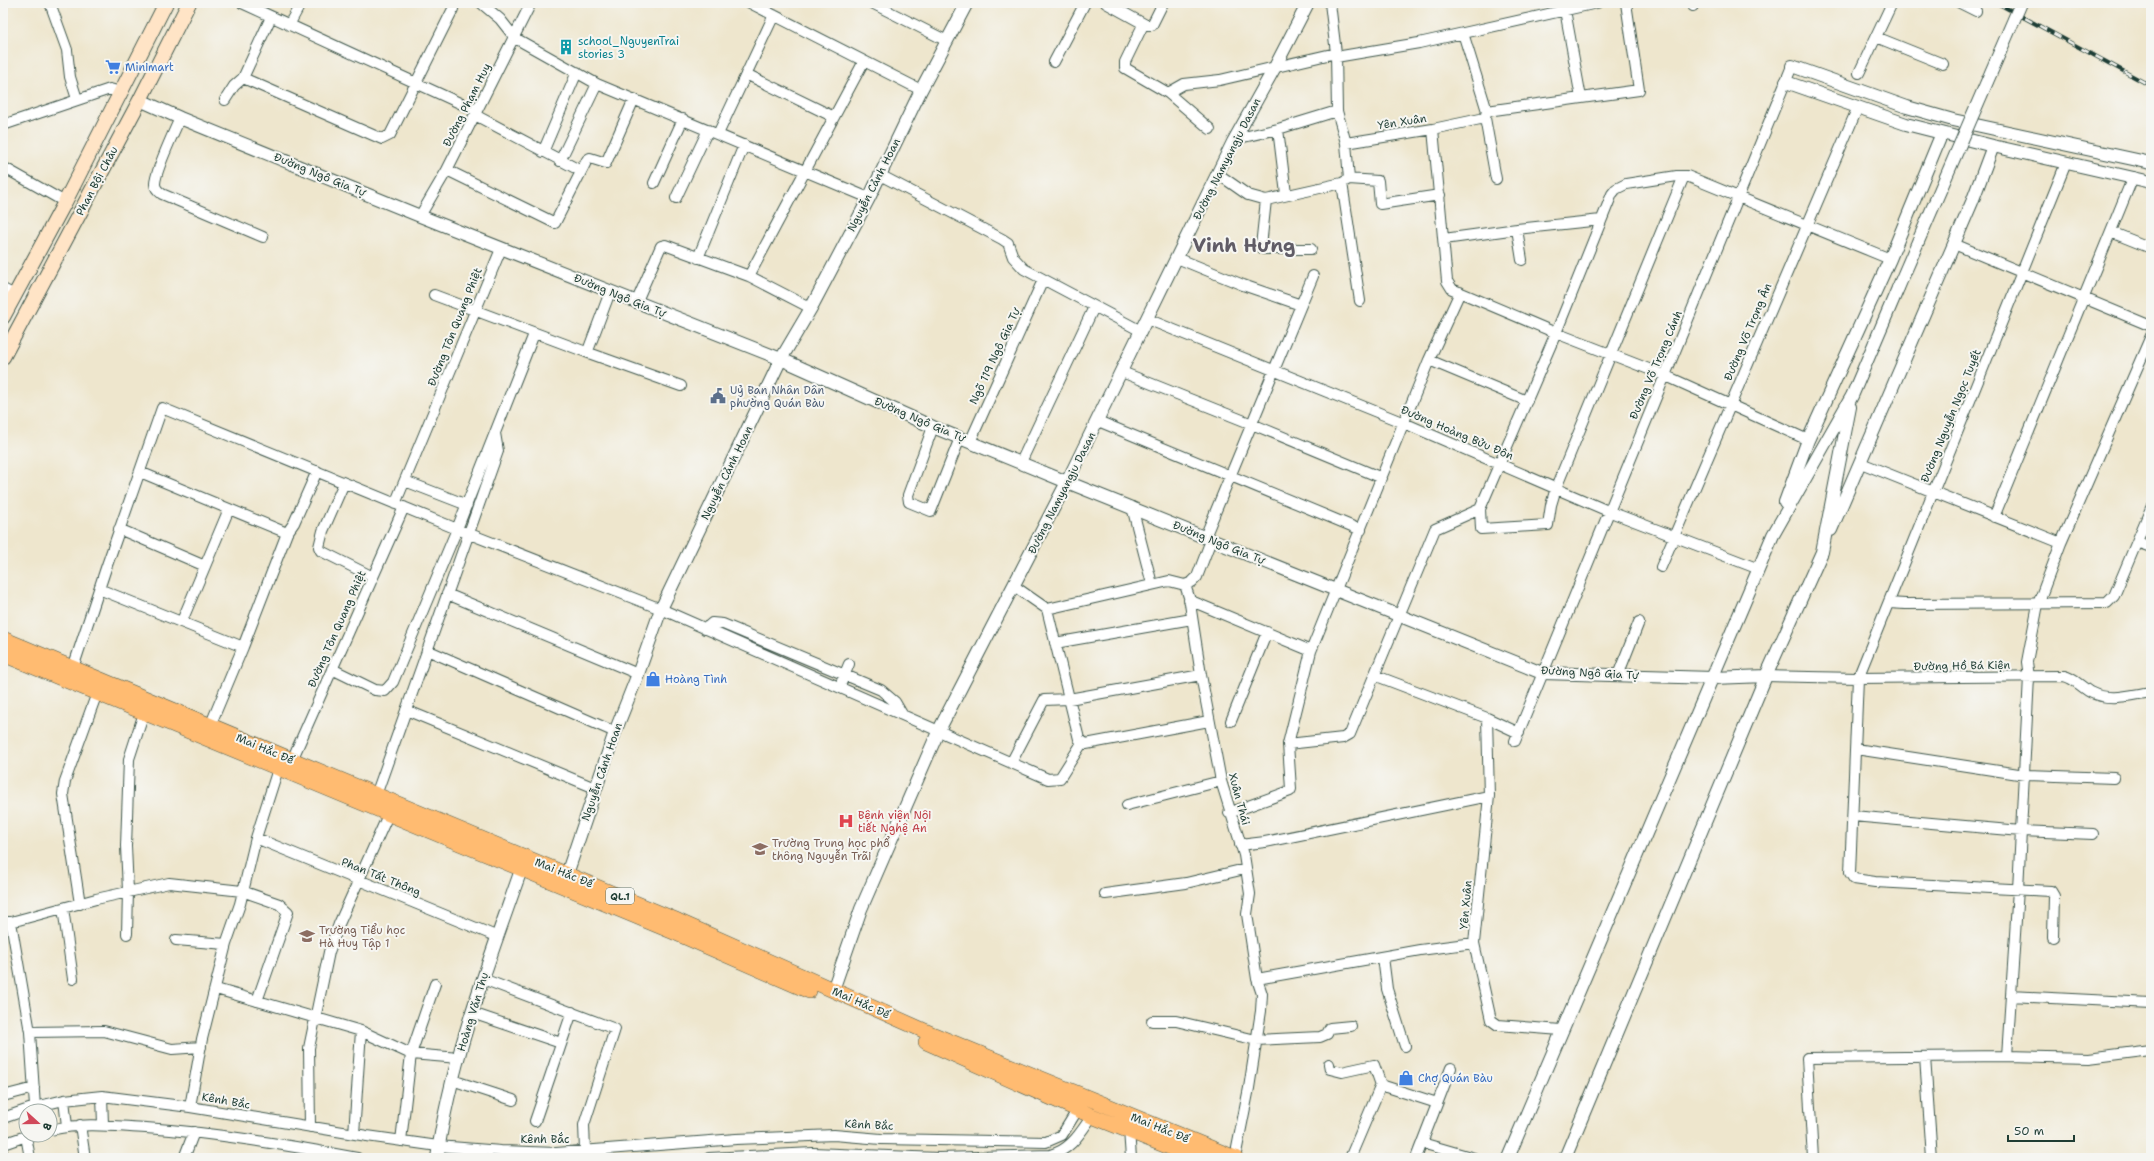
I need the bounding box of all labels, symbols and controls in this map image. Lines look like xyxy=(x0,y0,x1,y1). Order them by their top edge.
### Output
place label: school_NguyenTrai stories 3 xyxy=(578,34,679,62)
building icon: school_NguyenTrai stories 3 xyxy=(557,38,575,56)
supermarket icon: Minimart xyxy=(104,58,122,76)
place label: Minimart xyxy=(125,60,174,75)
street label: Đường Phạm Huy xyxy=(439,61,495,149)
street label: Đường Namyangju Dasan xyxy=(1190,95,1264,223)
street label: Yên Xuân xyxy=(1376,111,1428,133)
street label: Nguyễn Cảnh Hoan xyxy=(844,135,904,234)
street label: Phan Bội Châu xyxy=(72,144,122,218)
street label: Đường Ngô Gia Tự xyxy=(272,150,369,201)
district label: Vinh Hưng xyxy=(1193,233,1295,258)
street label: Đường Tôn Quang Phiệt xyxy=(424,265,486,388)
street label: Đường Ngô Gia Tự xyxy=(572,271,669,322)
street label: Đường Võ Trọng Ân xyxy=(1720,280,1775,383)
street label: Ngõ 119 Ngô Gia Tự xyxy=(966,304,1024,407)
street label: Đường Võ Trọng Cánh xyxy=(1626,308,1686,422)
street label: Đường Nguyễn Ngọc Tuyết xyxy=(1917,347,1985,485)
place label: Uỷ Ban Nhân Dân phường Quán Bàu xyxy=(730,383,825,411)
public building icon: Uỷ Ban Nhân Dân phường Quán Bàu xyxy=(709,387,727,405)
street label: Đường Ngô Gia Tự xyxy=(872,394,969,446)
street label: Đường Hoàng Bửu Đôn xyxy=(1398,402,1516,464)
street label: Nguyễn Cảnh Hoan xyxy=(698,423,756,523)
street label: Đường Namyangju Dasan xyxy=(1025,429,1099,557)
street label: Đường Ngô Gia Tự xyxy=(1171,518,1268,569)
street label: Đường Tôn Quang Phiệt xyxy=(304,568,370,690)
street label: Đường Hồ Bá Kiện xyxy=(1914,658,2011,674)
street label: Đường Ngô Gia Tự xyxy=(1541,663,1640,683)
shop icon: Hoàng Tình xyxy=(644,670,662,688)
place label: Hoàng Tình xyxy=(665,672,727,687)
street label: Nguyễn Cảnh Hoan xyxy=(578,721,626,823)
street label: Mai Hắc Đế xyxy=(234,730,297,768)
street label: Xuân Thái xyxy=(1225,771,1253,827)
place label: Bệnh viện Nội tiết Nghệ An xyxy=(858,808,932,836)
hospital icon: Bệnh viện Nội tiết Nghệ An xyxy=(837,812,855,830)
place label: Trường Trung học phổ thông Nguyễn Trãi xyxy=(772,836,890,864)
school or university icon: Trường Trung học phổ thông Nguyễn Trãi xyxy=(751,840,769,858)
street label: Phan Tất Thông xyxy=(339,854,423,900)
street label: Mai Hắc Đế xyxy=(533,854,596,892)
street label: Yên Xuân xyxy=(1456,879,1476,930)
road number: QL.1 xyxy=(606,888,634,904)
place label: Trường Tiểu học Hà Huy Tập 1 xyxy=(319,923,406,951)
school or university icon: Trường Tiểu học Hà Huy Tập 1 xyxy=(298,927,316,945)
street label: Hoàng Văn Thụ xyxy=(454,970,492,1054)
street label: Mai Hắc Đế xyxy=(830,984,893,1023)
shop icon: Chợ Quán Bàu xyxy=(1397,1069,1415,1087)
place label: Chợ Quán Bàu xyxy=(1418,1071,1493,1086)
street label: Kênh Bắc xyxy=(201,1089,252,1113)
north arrow xyxy=(18,1103,58,1143)
street label: Mai Hắc Đế xyxy=(1129,1109,1192,1147)
street label: Kênh Bắc xyxy=(844,1116,894,1134)
scale bar xyxy=(2008,1117,2074,1143)
text: B xyxy=(39,1121,55,1132)
text: 50 m xyxy=(2014,1123,2044,1139)
street label: Kênh Bắc xyxy=(520,1132,570,1147)

